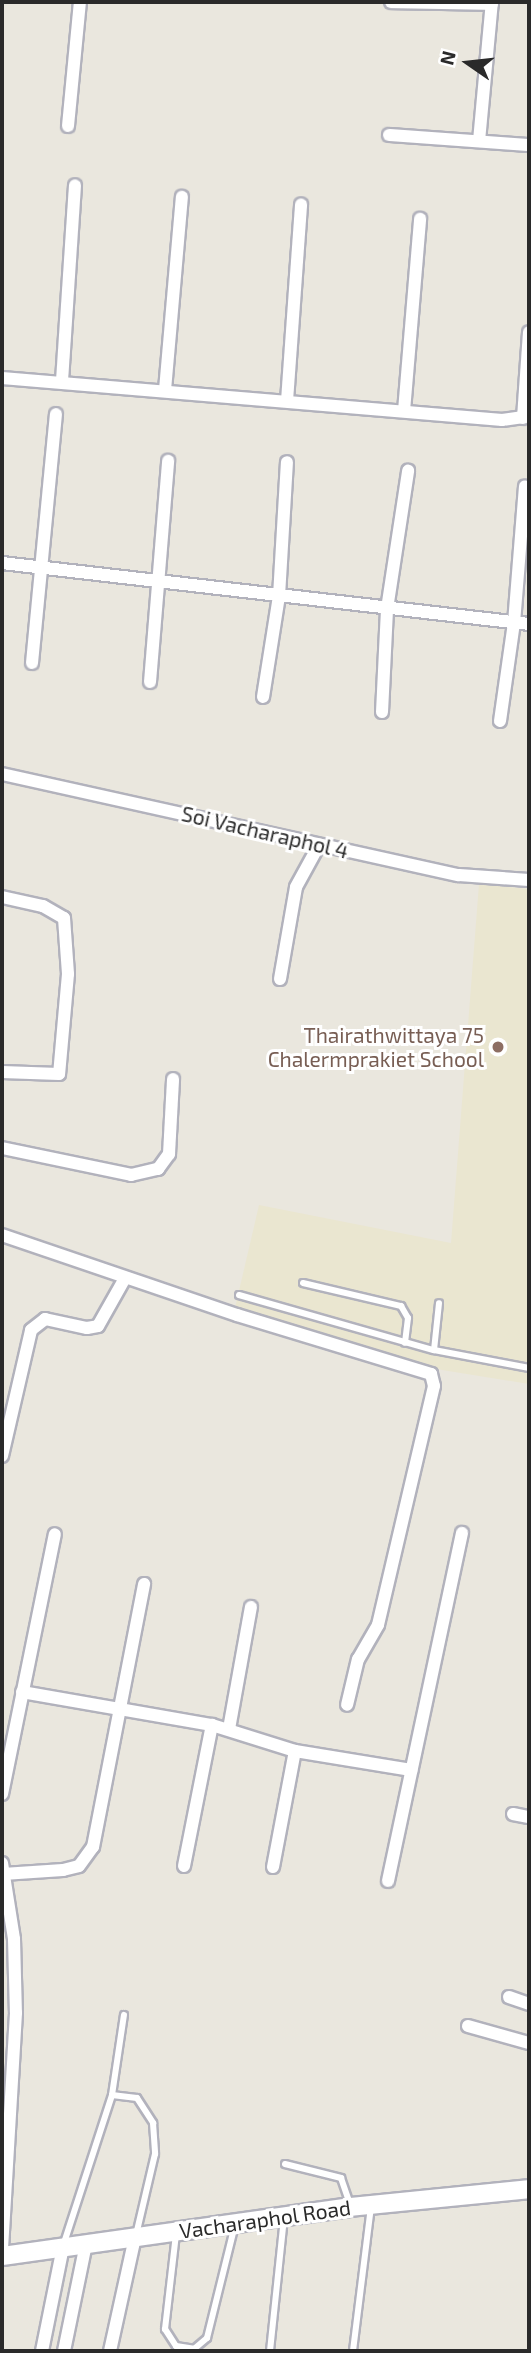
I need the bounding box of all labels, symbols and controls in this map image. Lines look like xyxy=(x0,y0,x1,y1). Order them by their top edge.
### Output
north arrow xyxy=(433,28,503,98)
text: N xyxy=(434,48,460,67)
street label: Soi Vacharaphol 4 xyxy=(179,800,351,864)
place label: Thairathwittaya 75 Chalermprakiet School xyxy=(268,1022,484,1072)
marker: Thairathwittaya 75 Chalermprakiet School xyxy=(490,1039,506,1055)
street label: Vacharaphol Road xyxy=(177,2194,353,2244)

